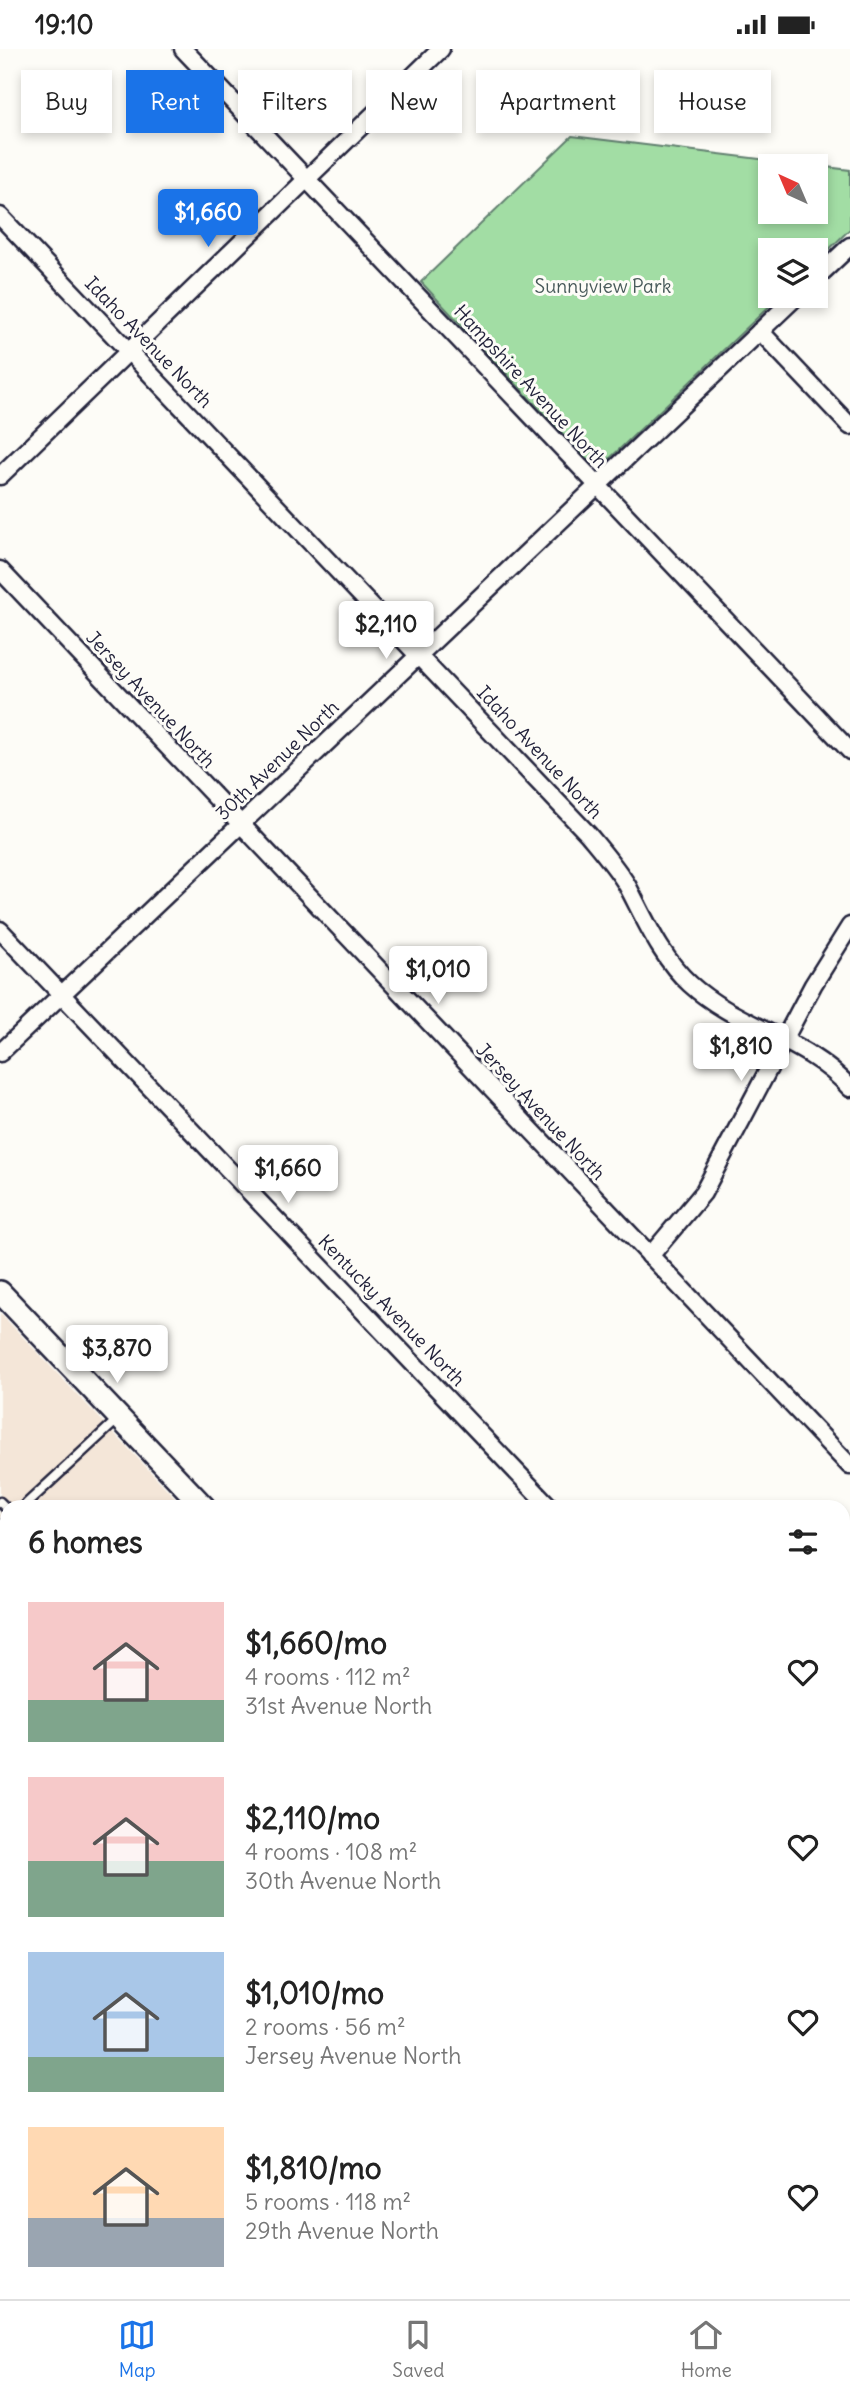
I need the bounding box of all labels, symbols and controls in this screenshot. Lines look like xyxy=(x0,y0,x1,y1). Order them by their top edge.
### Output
text: 19:10 xyxy=(35,8,94,41)
chip: Buy xyxy=(21,70,112,133)
chip: Rent xyxy=(126,70,224,133)
chip: Filters xyxy=(238,70,352,133)
chip: New xyxy=(366,70,462,133)
chip: Apartment xyxy=(476,70,640,133)
chip: House xyxy=(654,70,771,133)
north arrow xyxy=(758,154,828,224)
map controls xyxy=(758,154,828,308)
pin: $1,660 xyxy=(151,189,265,249)
text: $1,660 xyxy=(174,197,242,226)
button: layers xyxy=(758,238,828,308)
street label: Idaho Avenue North xyxy=(80,271,218,413)
park label: Sunnyview Park xyxy=(535,274,672,298)
street label: Hampshire Avenue North xyxy=(449,299,613,473)
pin: $2,110 xyxy=(329,601,443,661)
text: $2,110 xyxy=(355,609,417,638)
street label: Jersey Avenue North xyxy=(81,625,221,773)
street label: Idaho Avenue North xyxy=(472,681,608,823)
street label: 30th Avenue North xyxy=(210,695,344,825)
pin: $1,010 xyxy=(381,947,495,1006)
text: $1,010 xyxy=(405,954,471,983)
pin: $1,810 xyxy=(684,1023,798,1083)
text: $1,810 xyxy=(709,1031,773,1060)
street label: Jersey Avenue North xyxy=(471,1037,611,1185)
pin: $1,660 xyxy=(231,1145,345,1205)
text: $1,660 xyxy=(254,1153,322,1182)
street label: Kentucky Avenue North xyxy=(313,1229,471,1391)
pin: $3,870 xyxy=(60,1325,174,1385)
text: $3,870 xyxy=(82,1333,152,1362)
text: 6 homes xyxy=(28,1523,143,1561)
icon: filters xyxy=(784,1523,822,1561)
text: $1,660/mo xyxy=(245,1624,387,1662)
icon: home xyxy=(84,1630,168,1714)
icon: heart xyxy=(784,1653,822,1691)
text: 4 rooms · 112 m² xyxy=(245,1662,411,1691)
text: 31st Avenue North xyxy=(245,1691,432,1720)
text: $2,110/mo xyxy=(245,1799,380,1837)
icon: home xyxy=(84,1805,168,1889)
icon: heart xyxy=(784,1828,822,1866)
text: 4 rooms · 108 m² xyxy=(245,1837,417,1866)
text: 30th Avenue North xyxy=(245,1866,441,1895)
text: $1,010/mo xyxy=(245,1974,384,2012)
icon: home xyxy=(84,1980,168,2064)
icon: heart xyxy=(784,2003,822,2041)
text: 2 rooms · 56 m² xyxy=(245,2012,406,2041)
text: Jersey Avenue North xyxy=(245,2041,461,2070)
text: $1,810/mo xyxy=(245,2149,382,2187)
icon: home xyxy=(84,2155,168,2239)
icon: heart xyxy=(784,2178,822,2216)
text: 5 rooms · 118 m² xyxy=(245,2187,411,2216)
text: 29th Avenue North xyxy=(245,2216,439,2245)
tab: Map xyxy=(118,2316,156,2382)
tab: Saved xyxy=(392,2316,444,2382)
tab: Home xyxy=(681,2316,732,2382)

